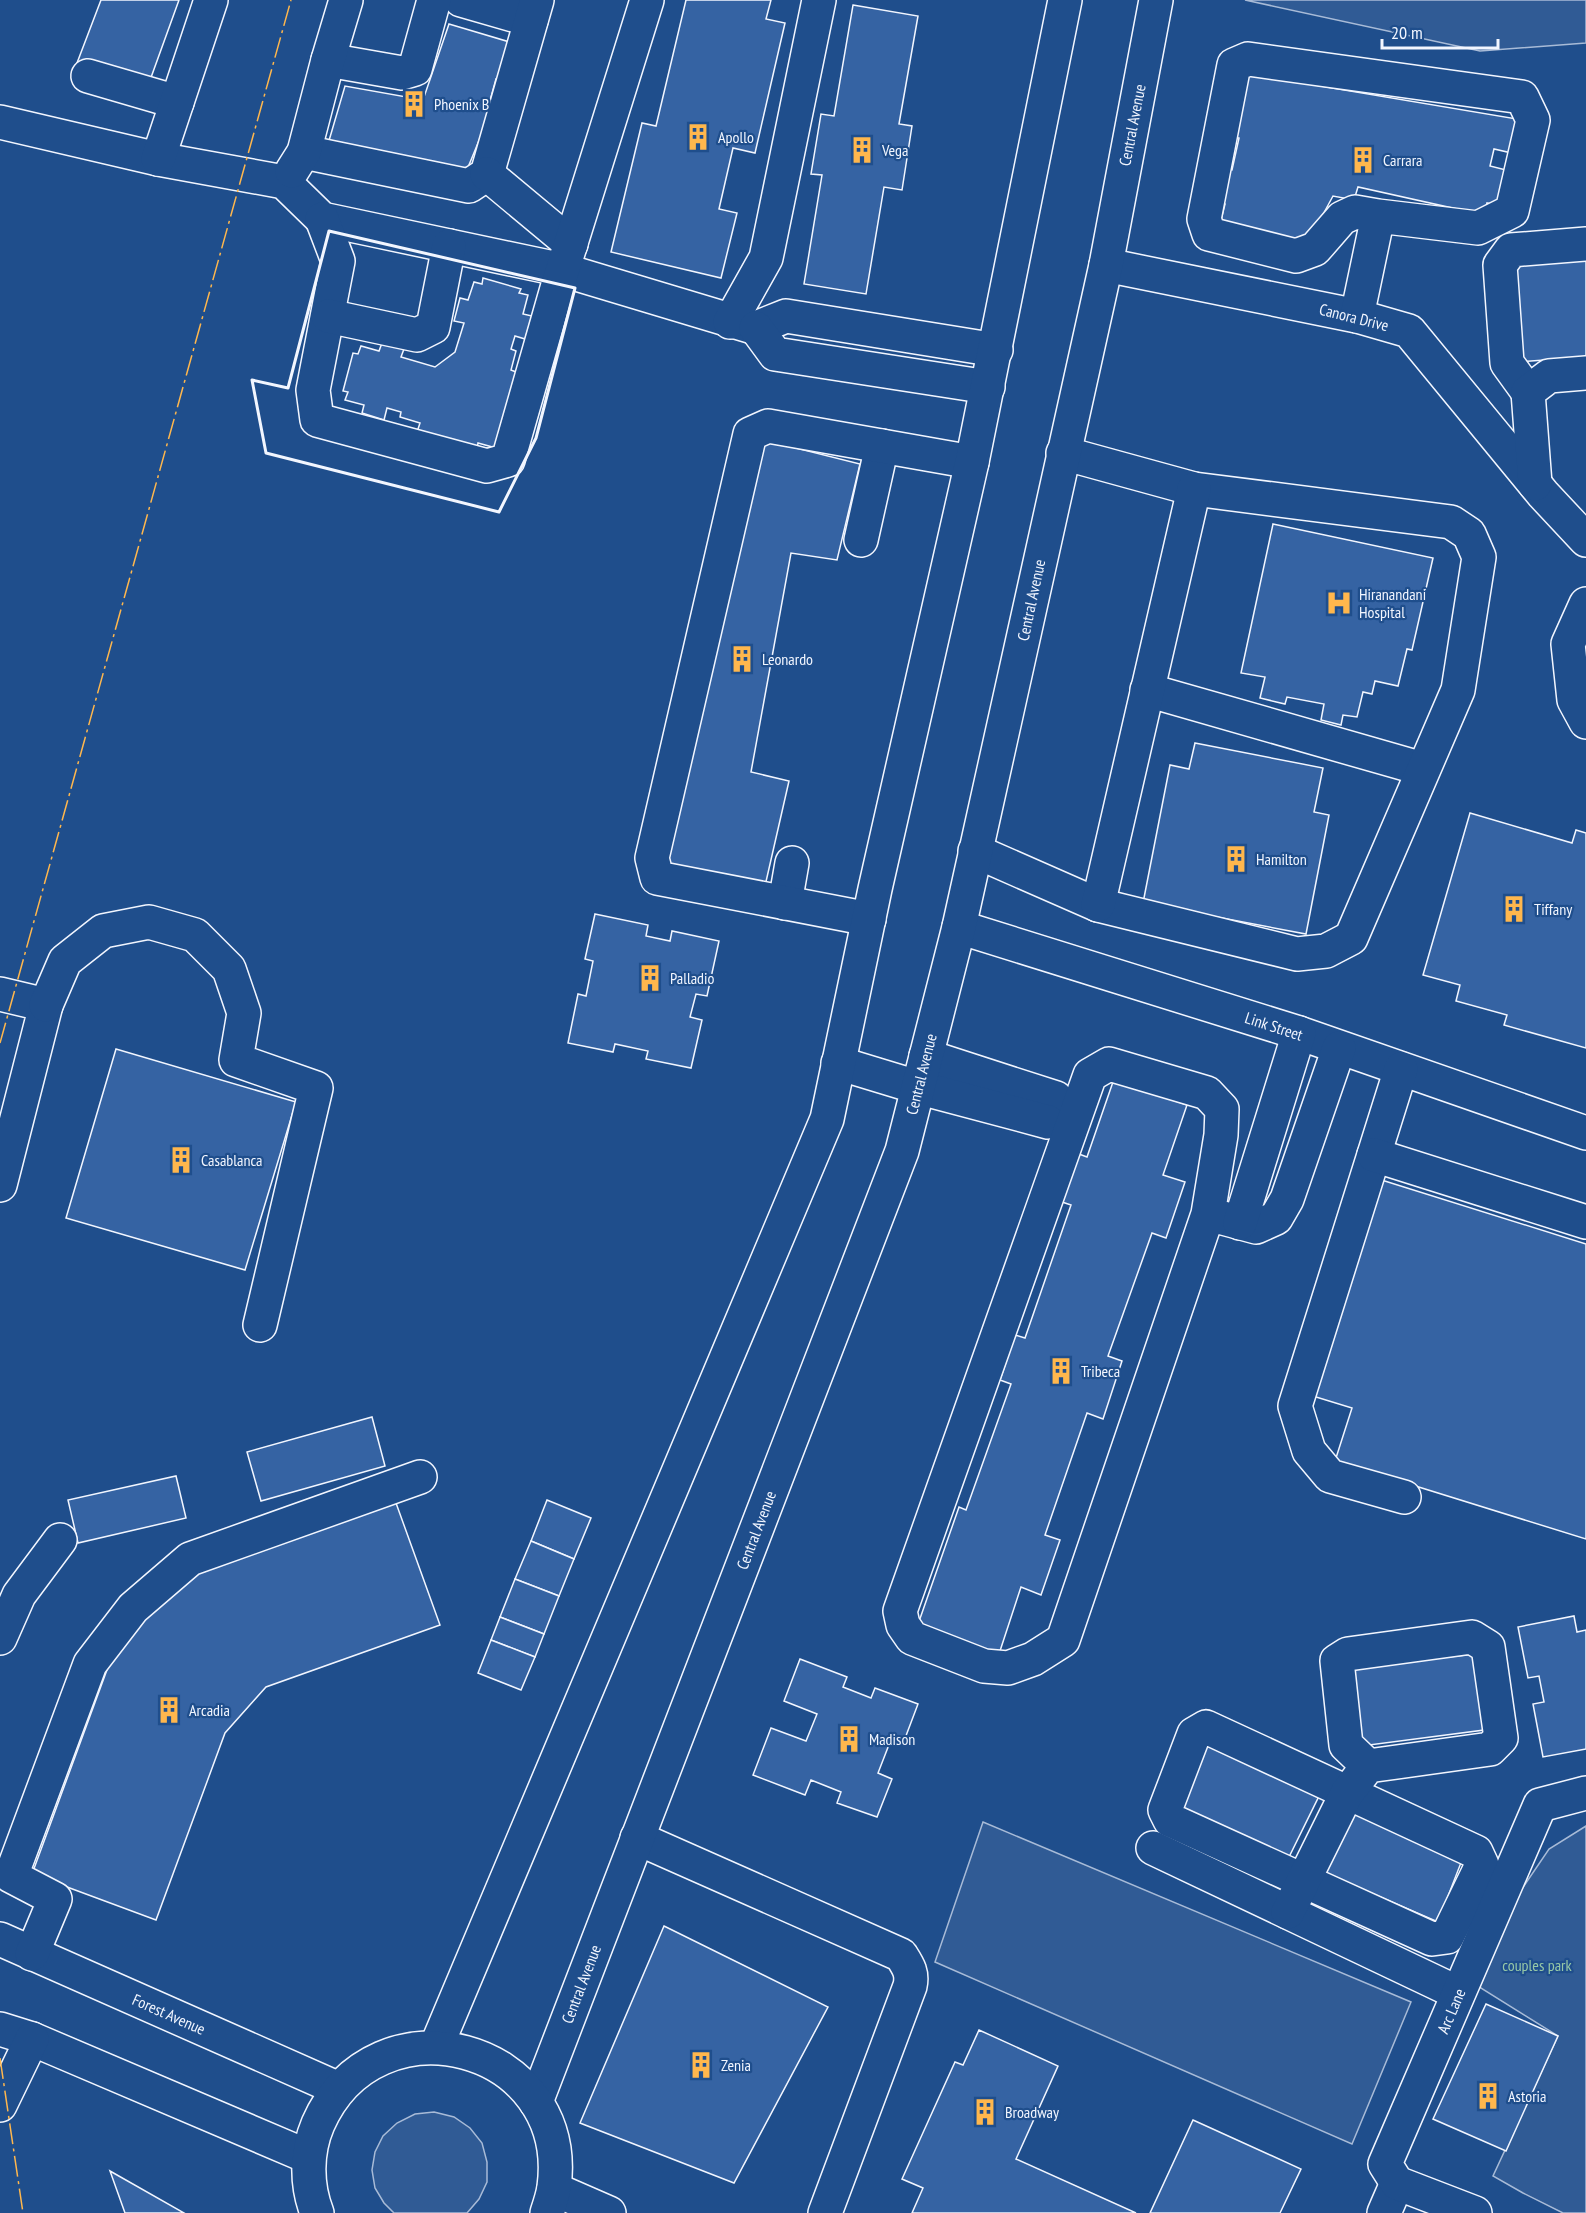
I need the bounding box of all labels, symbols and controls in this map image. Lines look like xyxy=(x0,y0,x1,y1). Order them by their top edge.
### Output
scale bar xyxy=(1382,12,1498,50)
text: 20 m xyxy=(1391,21,1423,44)
street label: Central Avenue xyxy=(1114,82,1150,168)
building icon: Phoenix B xyxy=(399,89,429,119)
place label: Phoenix B xyxy=(434,94,489,114)
building icon: Apollo xyxy=(683,122,713,152)
place label: Apollo xyxy=(718,127,754,147)
building icon: Vega xyxy=(847,135,877,165)
place label: Vega xyxy=(881,140,908,160)
building icon: Carrara xyxy=(1348,145,1378,175)
place label: Carrara xyxy=(1383,150,1422,170)
street label: Canora Drive xyxy=(1317,299,1391,335)
street label: Central Avenue xyxy=(1013,557,1049,643)
place label: Hiranandani Hospital xyxy=(1359,584,1426,622)
hospital icon: Hiranandani Hospital xyxy=(1324,588,1354,618)
building icon: Leonardo xyxy=(727,644,757,674)
place label: Leonardo xyxy=(762,649,813,669)
building icon: Hamilton xyxy=(1221,844,1251,874)
place label: Hamilton xyxy=(1256,849,1307,869)
building icon: Tiffany xyxy=(1499,894,1529,924)
place label: Tiffany xyxy=(1534,899,1572,919)
building icon: Palladio xyxy=(635,963,665,993)
place label: Palladio xyxy=(670,968,714,988)
street label: Link Street xyxy=(1243,1007,1306,1045)
street label: Central Avenue xyxy=(901,1031,941,1117)
building icon: Casablanca xyxy=(166,1145,196,1175)
place label: Casablanca xyxy=(201,1150,263,1170)
building icon: Tribeca xyxy=(1046,1356,1076,1386)
place label: Tribeca xyxy=(1081,1361,1120,1381)
street label: Central Avenue xyxy=(732,1488,780,1572)
building icon: Arcadia xyxy=(154,1695,184,1725)
place label: Arcadia xyxy=(189,1700,230,1720)
building icon: Madison xyxy=(834,1724,864,1754)
place label: Madison xyxy=(869,1729,915,1749)
street label: Central Avenue xyxy=(557,1942,605,2026)
park label: couples park xyxy=(1502,1955,1572,1975)
street label: Arc Lane xyxy=(1433,1985,1469,2037)
street label: Forest Avenue xyxy=(129,1989,209,2039)
building icon: Zenia xyxy=(686,2050,716,2080)
place label: Zenia xyxy=(721,2055,751,2075)
building icon: Astoria xyxy=(1473,2081,1503,2111)
place label: Astoria xyxy=(1508,2086,1546,2106)
building icon: Broadway xyxy=(970,2097,1000,2127)
place label: Broadway xyxy=(1005,2102,1059,2122)

